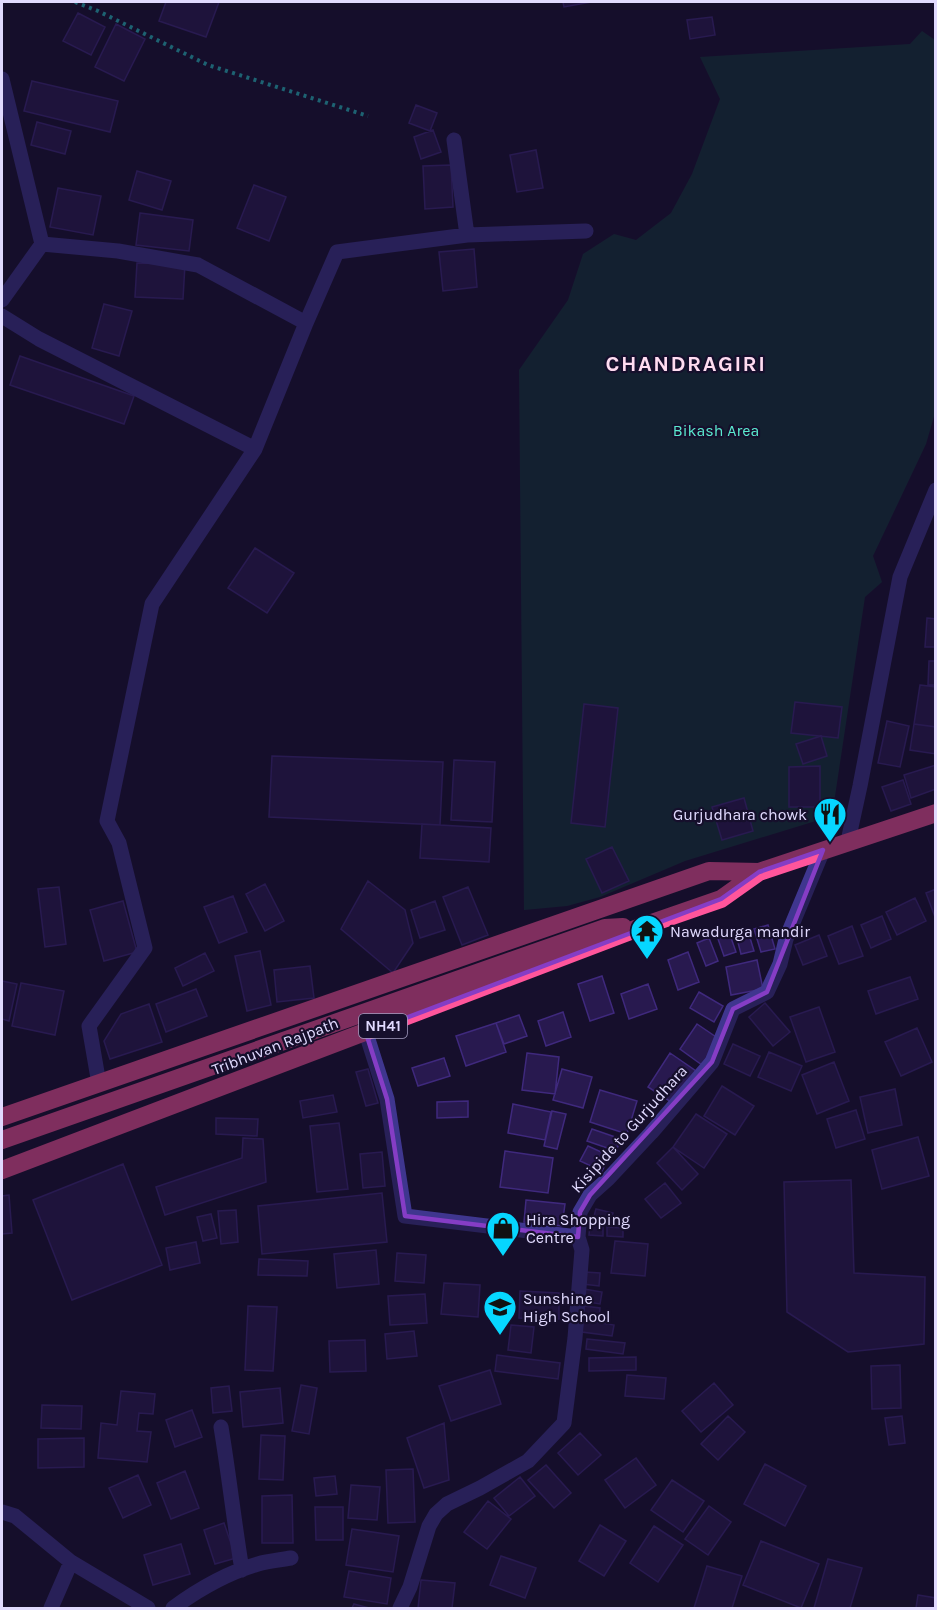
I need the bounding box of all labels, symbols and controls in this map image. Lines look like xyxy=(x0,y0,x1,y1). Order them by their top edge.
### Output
district label: CHANDRAGIRI xyxy=(606,351,766,377)
park label: Bikash Area xyxy=(673,421,759,440)
restaurant icon: Gurjudhara chowk xyxy=(812,796,848,843)
place label: Gurjudhara chowk xyxy=(673,805,807,824)
temple icon: Nawadurga mandir xyxy=(629,913,665,960)
place label: Nawadurga mandir xyxy=(670,922,810,941)
street label: Tribhuvan Rajpath xyxy=(209,1013,341,1079)
road number: NH41 xyxy=(359,1014,407,1038)
street label: Kisipide to Gurjudhara xyxy=(567,1061,691,1197)
shop icon: Hira Shopping Centre xyxy=(485,1210,521,1257)
place label: Hira Shopping Centre xyxy=(526,1210,630,1247)
school or university icon: Sunshine High School xyxy=(482,1289,518,1336)
place label: Sunshine High School xyxy=(523,1289,611,1326)

